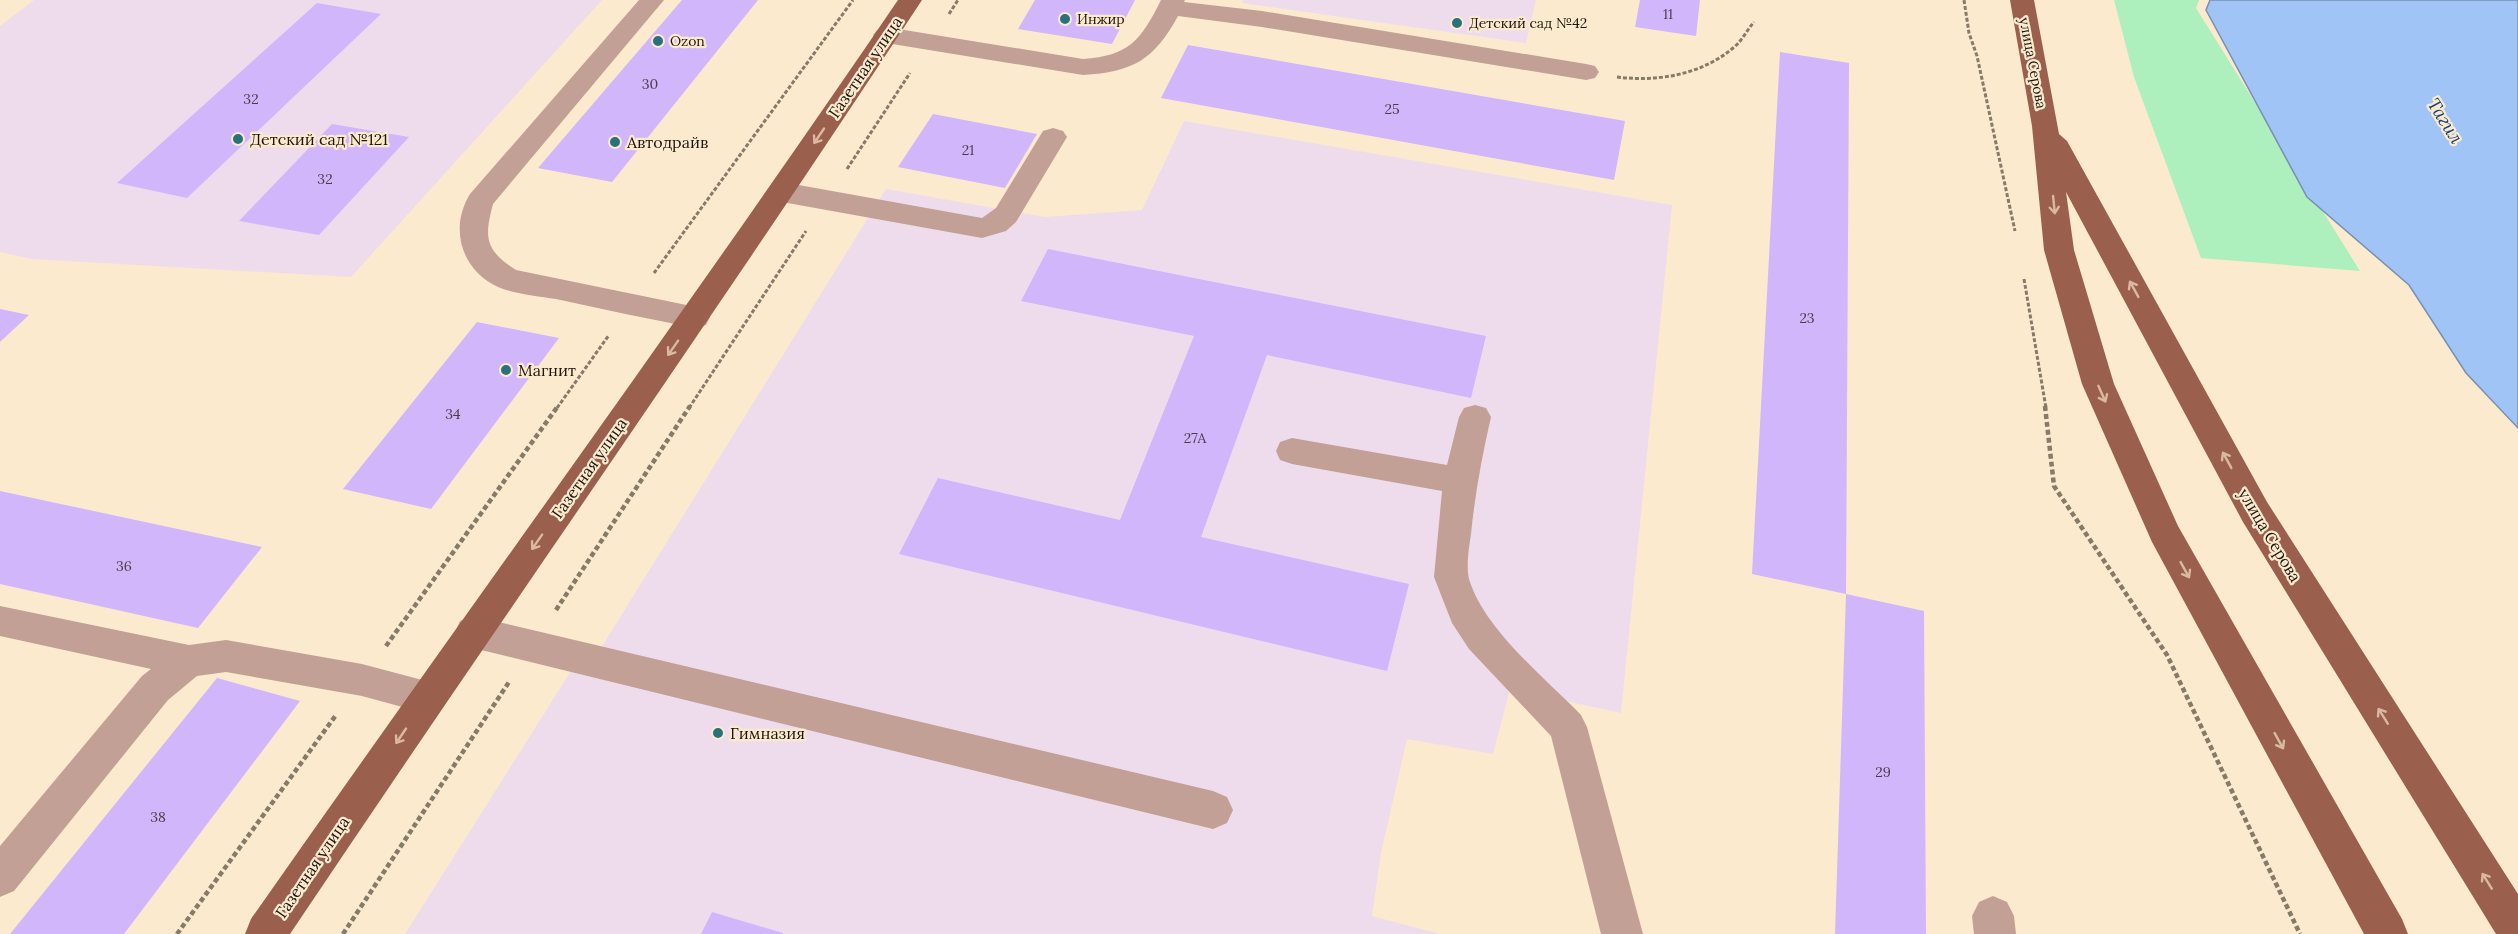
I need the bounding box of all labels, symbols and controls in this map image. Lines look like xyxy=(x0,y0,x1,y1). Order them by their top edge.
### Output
house number: 11 xyxy=(1663,5,1673,23)
place label: Инжир xyxy=(1077,10,1125,28)
street label: Газетная улица xyxy=(824,12,906,122)
marker: Инжир xyxy=(1058,12,1072,26)
place label: Детский сад №42 xyxy=(1469,14,1587,32)
marker: Детский сад №42 xyxy=(1450,16,1464,30)
street label: улица Серова xyxy=(2015,16,2051,110)
place label: Ozon xyxy=(670,32,705,50)
marker: Ozon xyxy=(651,34,665,48)
house number: 30 xyxy=(642,75,658,93)
house number: 32 xyxy=(243,90,259,108)
water label: Тагил xyxy=(2423,94,2469,148)
house number: 25 xyxy=(1384,100,1400,118)
one-way arrow xyxy=(813,127,825,143)
place label: Детский сад №121 xyxy=(250,129,388,149)
marker: Детский сад №121 xyxy=(231,132,245,146)
place label: Автодрайв xyxy=(626,132,708,152)
marker: Автодрайв xyxy=(608,135,622,149)
house number: 21 xyxy=(962,141,974,159)
house number: 32 xyxy=(317,170,333,188)
one-way arrow xyxy=(2049,195,2060,215)
one-way arrow xyxy=(2128,281,2140,298)
house number: 23 xyxy=(1799,309,1815,327)
one-way arrow xyxy=(667,340,679,356)
place label: Магнит xyxy=(518,360,576,380)
marker: Магнит xyxy=(499,363,513,377)
one-way arrow xyxy=(2097,384,2109,402)
house number: 34 xyxy=(445,405,461,423)
street label: Газетная улица xyxy=(547,414,631,522)
house number: 27А xyxy=(1184,429,1206,447)
one-way arrow xyxy=(2221,452,2232,470)
street label: улица Серова xyxy=(2234,485,2306,585)
one-way arrow xyxy=(531,534,543,550)
house number: 36 xyxy=(116,557,132,575)
one-way arrow xyxy=(2179,561,2191,578)
one-way arrow xyxy=(2377,708,2389,725)
place label: Гимназия xyxy=(730,723,805,743)
marker: Гимназия xyxy=(711,726,725,740)
one-way arrow xyxy=(395,728,407,744)
one-way arrow xyxy=(2273,732,2285,749)
house number: 29 xyxy=(1875,763,1891,781)
house number: 38 xyxy=(150,808,166,826)
street label: Газетная улица xyxy=(271,812,353,922)
one-way arrow xyxy=(2480,873,2492,890)

